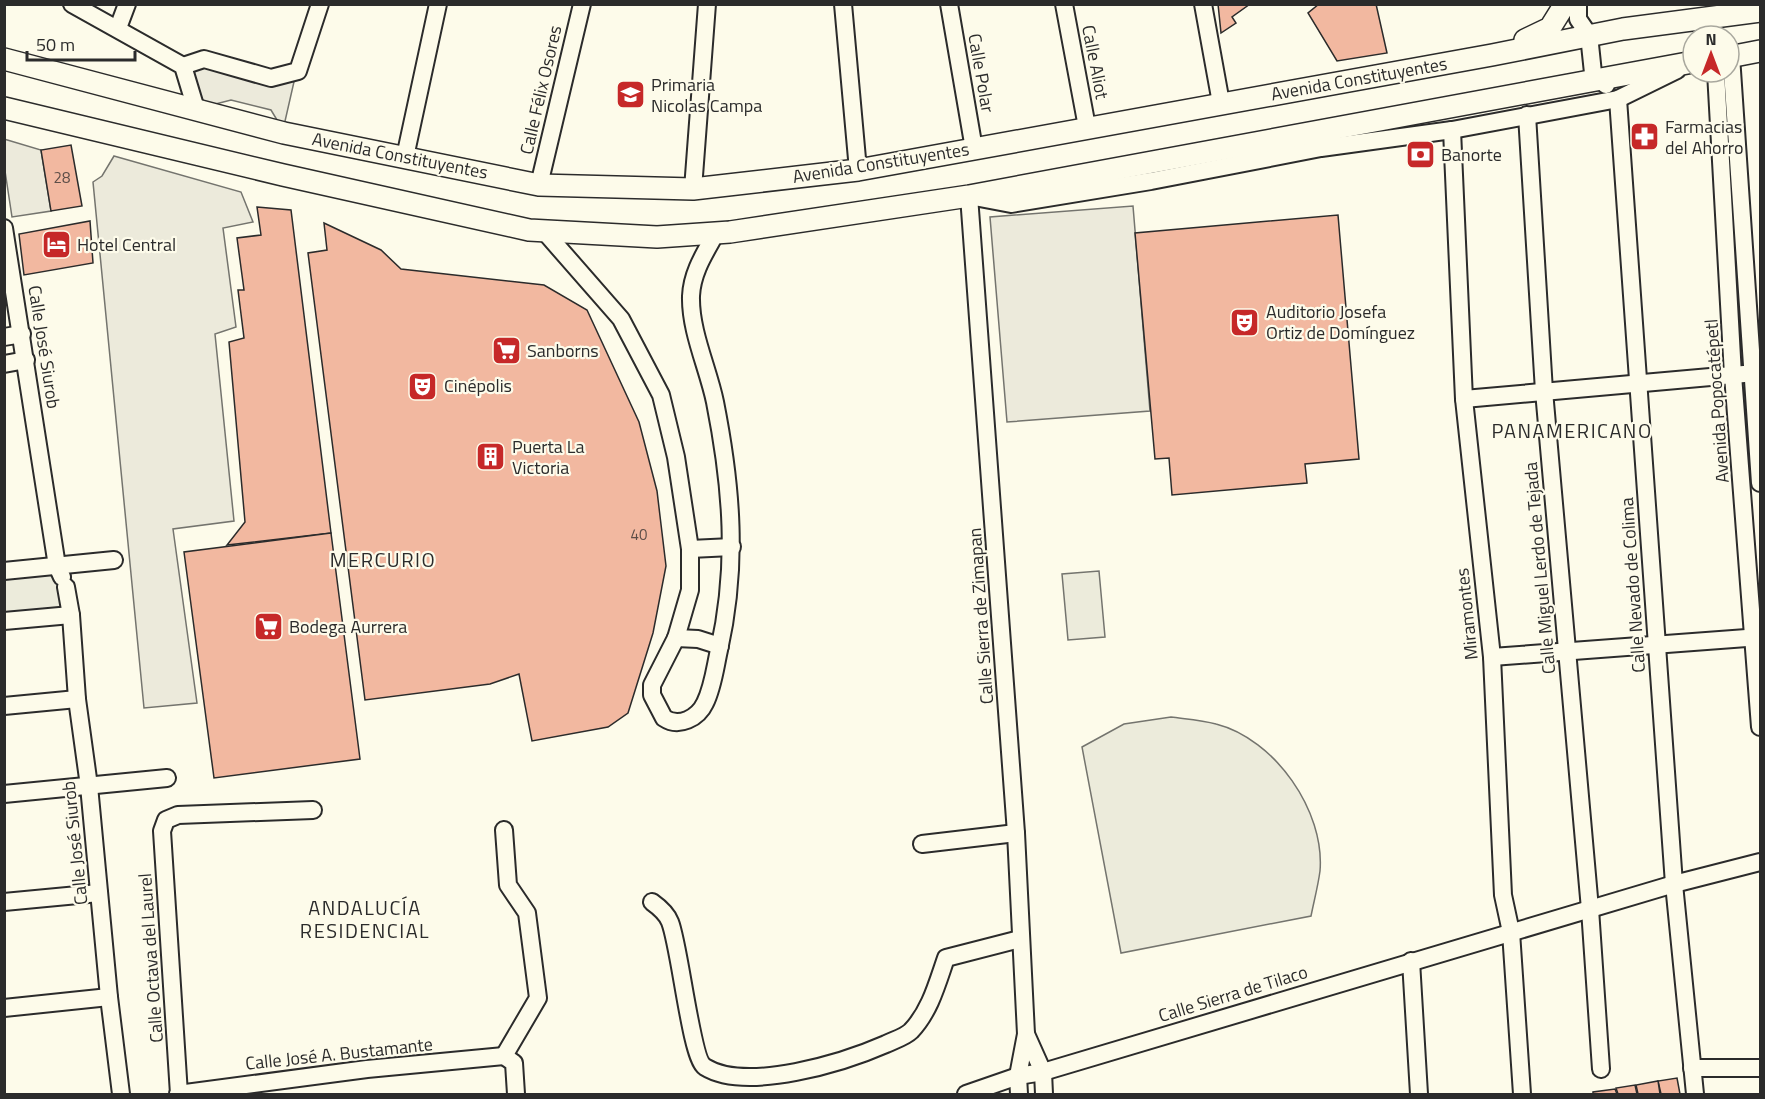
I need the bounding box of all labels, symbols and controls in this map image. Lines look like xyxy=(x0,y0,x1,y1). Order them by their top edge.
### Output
street label: Calle Félix Osores xyxy=(513,23,568,157)
street label: Calle Aliot xyxy=(1075,23,1116,102)
scale bar xyxy=(27,24,135,62)
north arrow xyxy=(1681,24,1741,84)
text: N xyxy=(1705,27,1717,51)
text: 50 m xyxy=(36,31,75,58)
street label: Calle Polar xyxy=(961,31,1002,114)
street label: Avenida Constituyentes xyxy=(1269,50,1449,107)
place label: Primaria Nicolas Campa xyxy=(651,71,762,119)
school or university icon: Primaria Nicolas Campa xyxy=(614,79,646,111)
place label: Farmacias del Ahorro xyxy=(1665,113,1743,161)
pharmacy icon: Farmacias del Ahorro xyxy=(1628,121,1660,153)
street label: Avenida Constituyentes xyxy=(310,125,490,186)
street label: Avenida Constituyentes xyxy=(791,135,971,190)
bank icon: Banorte xyxy=(1404,139,1436,171)
place label: Banorte xyxy=(1441,141,1502,168)
house number: 28 xyxy=(54,166,70,189)
hotel icon: Hotel Central xyxy=(40,229,72,261)
place label: Hotel Central xyxy=(77,231,176,258)
street label: Calle José Siurob xyxy=(21,283,68,411)
place label: Auditorio Josefa Ortiz de Domínguez xyxy=(1266,298,1415,346)
theatre icon: Auditorio Josefa Ortiz de Domínguez xyxy=(1229,306,1261,338)
street label: Avenida Popocatépetl xyxy=(1697,318,1736,484)
supermarket icon: Sanborns xyxy=(490,335,522,367)
place label: Sanborns xyxy=(527,337,599,364)
theatre icon: Cinépolis xyxy=(407,370,439,402)
place label: Cinépolis xyxy=(444,372,512,399)
district label: PANAMERICANO xyxy=(1491,415,1653,446)
place label: Puerta La Victoria xyxy=(512,433,585,481)
building icon: Puerta La Victoria xyxy=(475,441,507,473)
street label: Calle Miguel Lerdo de Tejada xyxy=(1517,461,1562,675)
street label: Calle Nevado de Colima xyxy=(1613,497,1652,674)
house number: 40 xyxy=(631,523,647,546)
street label: Calle Sierra de Zimapan xyxy=(961,527,1000,705)
district label: MERCURIO xyxy=(330,544,436,575)
street label: Miramontes xyxy=(1448,567,1485,661)
supermarket icon: Bodega Aurrera xyxy=(252,611,284,643)
place label: Bodega Aurrera xyxy=(289,613,407,640)
street label: Calle José Siurob xyxy=(55,780,94,906)
street label: Calle Octava del Laurel xyxy=(131,872,170,1044)
district label: ANDALUCÍA RESIDENCIAL xyxy=(300,892,430,946)
street label: Calle Sierra de Tilaco xyxy=(1155,958,1311,1029)
street label: Calle José A. Bustamante xyxy=(244,1030,434,1077)

